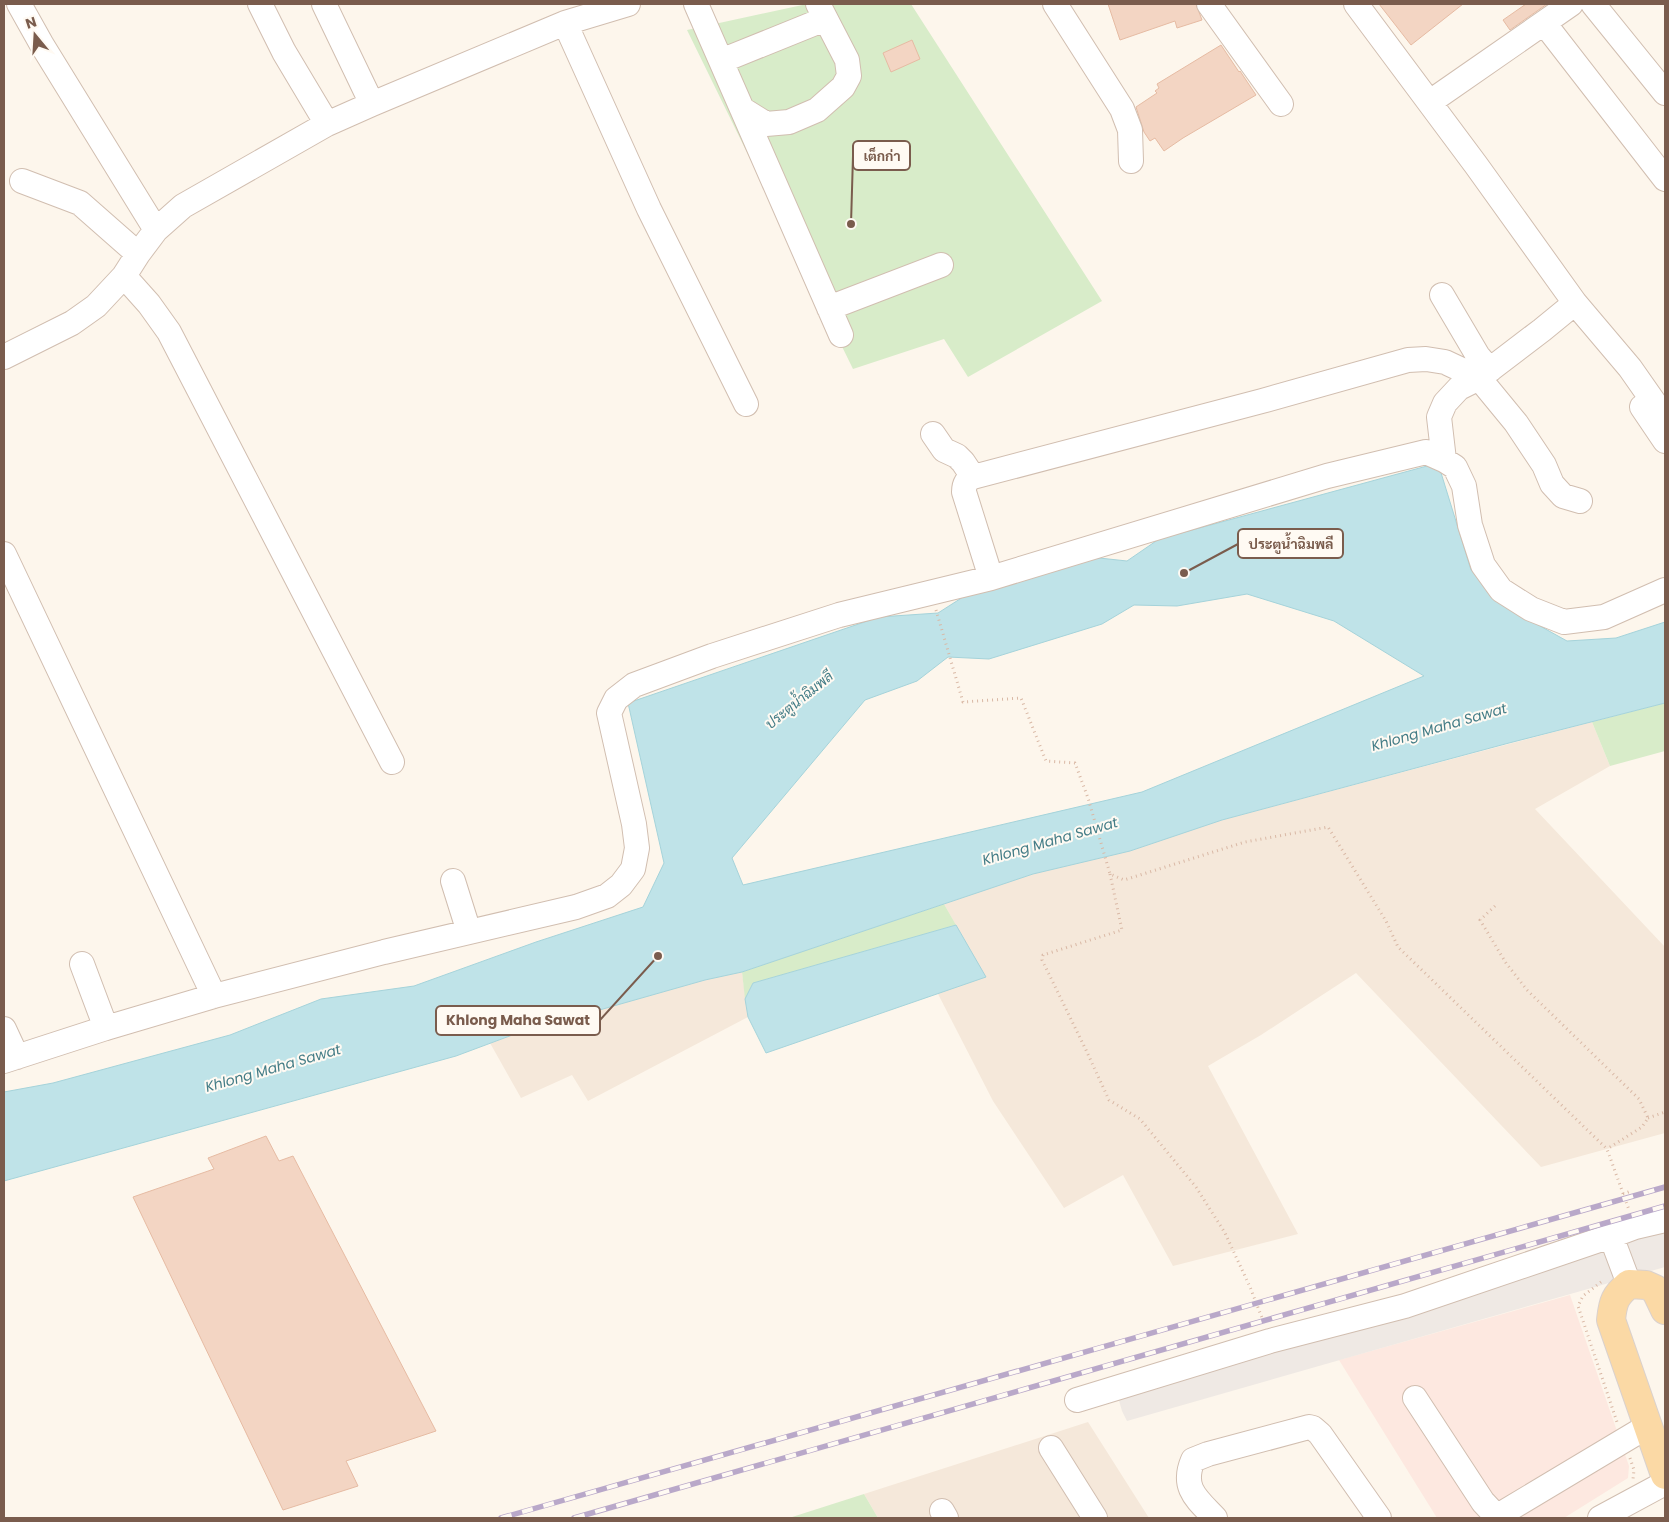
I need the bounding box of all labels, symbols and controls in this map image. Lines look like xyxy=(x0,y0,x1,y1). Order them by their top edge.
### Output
north arrow xyxy=(10,10,60,60)
text: N xyxy=(23,11,39,34)
callout: เต็กก่า xyxy=(853,141,910,170)
text: เต็กก่า xyxy=(863,146,901,166)
callout: ประตูน้ำฉิมพลี xyxy=(1238,529,1343,558)
text: ประตูน้ำฉิมพลี xyxy=(1249,532,1334,555)
water label: ประตูน้ำฉิมพลี xyxy=(759,664,838,734)
water label: Khlong Maha Sawat xyxy=(1369,698,1510,756)
water label: Khlong Maha Sawat xyxy=(980,812,1121,870)
callout: Khlong Maha Sawat xyxy=(436,1006,600,1035)
text: Khlong Maha Sawat xyxy=(446,1010,590,1030)
water label: Khlong Maha Sawat xyxy=(203,1039,344,1097)

